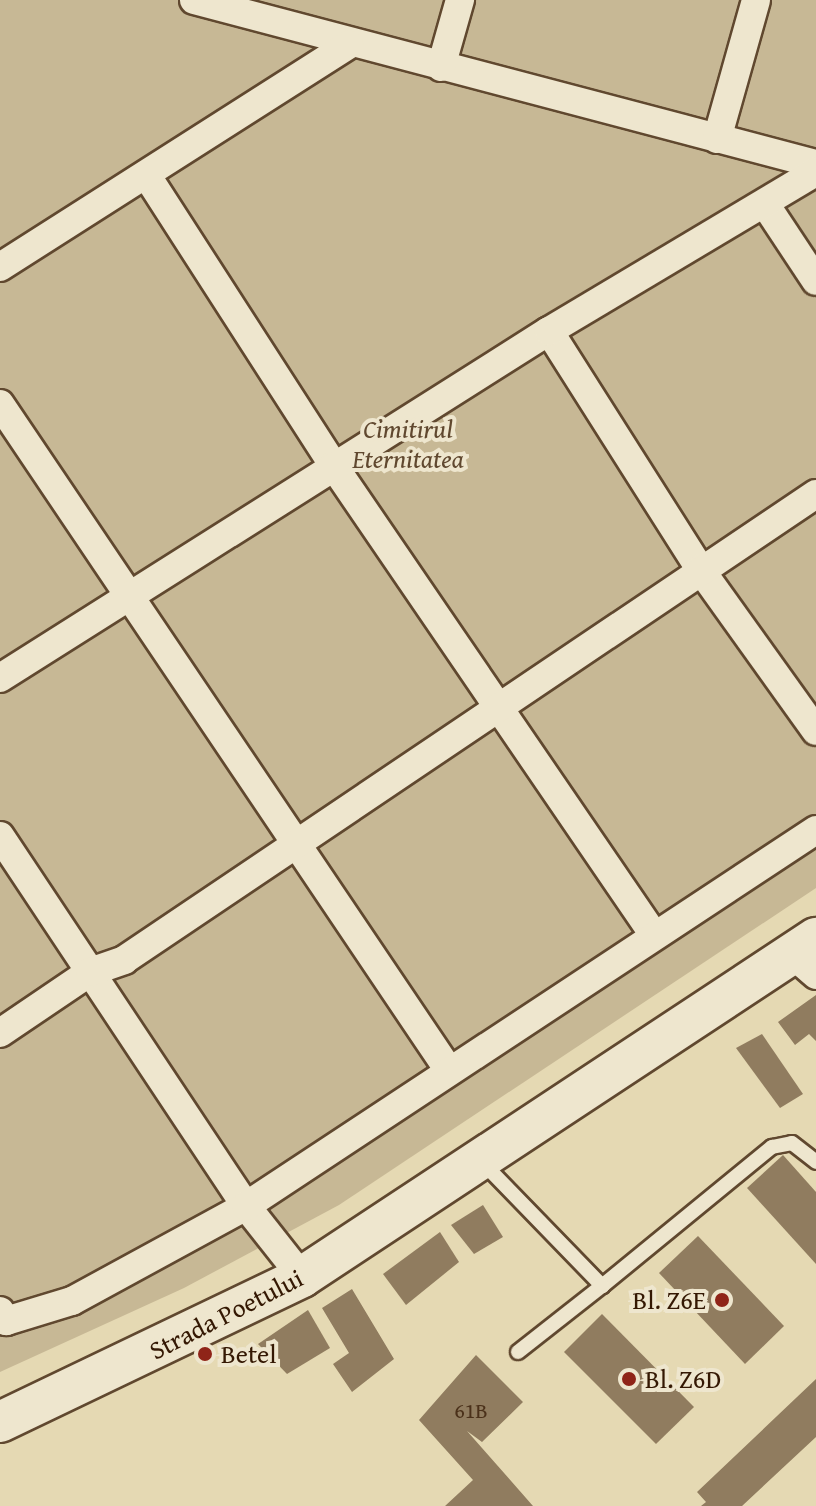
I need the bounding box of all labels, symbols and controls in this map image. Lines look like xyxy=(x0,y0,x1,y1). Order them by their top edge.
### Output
park label: Cimitirul Eternitatea xyxy=(352,413,464,474)
street label: Strada Poetului xyxy=(144,1262,308,1366)
place label: Bl. Z6E xyxy=(632,1284,706,1316)
marker: Bl. Z6E xyxy=(713,1291,731,1309)
place label: Betel xyxy=(221,1338,277,1370)
marker: Betel xyxy=(196,1345,214,1363)
place label: Bl. Z6D xyxy=(645,1363,721,1395)
marker: Bl. Z6D xyxy=(620,1370,638,1388)
house number: 61B xyxy=(454,1398,488,1424)

